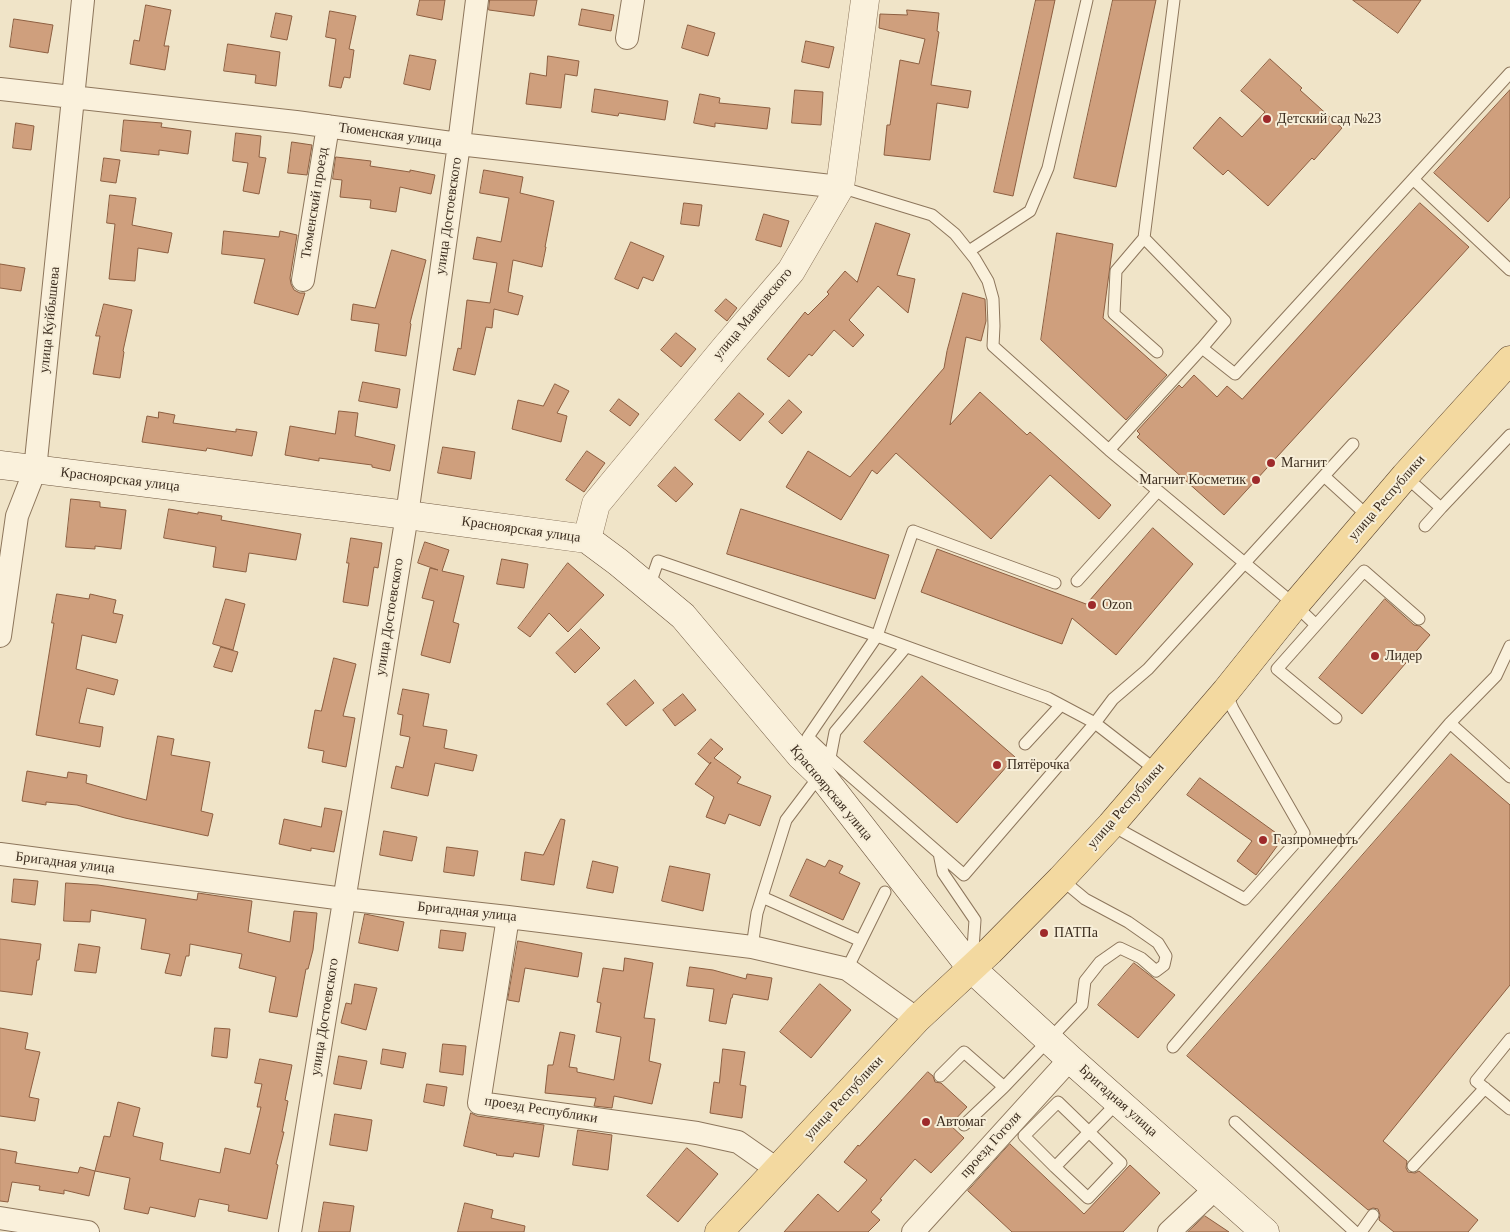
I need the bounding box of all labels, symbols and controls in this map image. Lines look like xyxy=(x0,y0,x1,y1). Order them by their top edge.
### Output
place label: Детский сад №23 xyxy=(1277,111,1381,127)
marker: Детский сад №23 xyxy=(1261,113,1273,125)
street label: Тюменская улица xyxy=(337,119,443,151)
street label: Тюменский проезд xyxy=(298,146,332,260)
street label: улица Достоевского xyxy=(432,156,466,276)
street label: улица Маяковского xyxy=(710,265,796,363)
street label: улица Куйбышева xyxy=(36,266,64,374)
street label: улица Республики xyxy=(1345,452,1429,544)
place label: Магнит xyxy=(1281,455,1327,471)
marker: Магнит xyxy=(1265,457,1277,469)
street label: Красноярская улица xyxy=(59,464,181,496)
place label: Магнит Косметик xyxy=(1139,472,1246,488)
marker: Магнит Косметик xyxy=(1250,474,1262,486)
street label: Красноярская улица xyxy=(460,513,582,547)
street label: улица Достоевского xyxy=(372,557,408,677)
place label: Ozon xyxy=(1102,597,1132,613)
marker: Ozon xyxy=(1086,599,1098,611)
place label: Лидер xyxy=(1385,648,1422,664)
marker: Лидер xyxy=(1369,650,1381,662)
street label: Красноярская улица xyxy=(786,742,876,844)
place label: Пятёрочка xyxy=(1007,757,1069,773)
marker: Пятёрочка xyxy=(991,759,1003,771)
street label: улица Республики xyxy=(1084,760,1168,852)
place label: Газпромнефть xyxy=(1273,832,1358,848)
marker: Газпромнефть xyxy=(1257,834,1269,846)
street label: Бригадная улица xyxy=(14,849,116,877)
street label: Бригадная улица xyxy=(416,898,518,926)
place label: ПАТПа xyxy=(1054,925,1098,941)
marker: ПАТПа xyxy=(1038,927,1050,939)
street label: улица Достоевского xyxy=(307,957,343,1077)
street label: улица Республики xyxy=(801,1053,887,1143)
street label: Бригадная улица xyxy=(1075,1061,1161,1141)
street label: проезд Республики xyxy=(483,1093,599,1127)
street label: проезд Гоголя xyxy=(957,1108,1025,1182)
place label: Автомаг xyxy=(936,1114,986,1130)
marker: Автомаг xyxy=(920,1116,932,1128)

